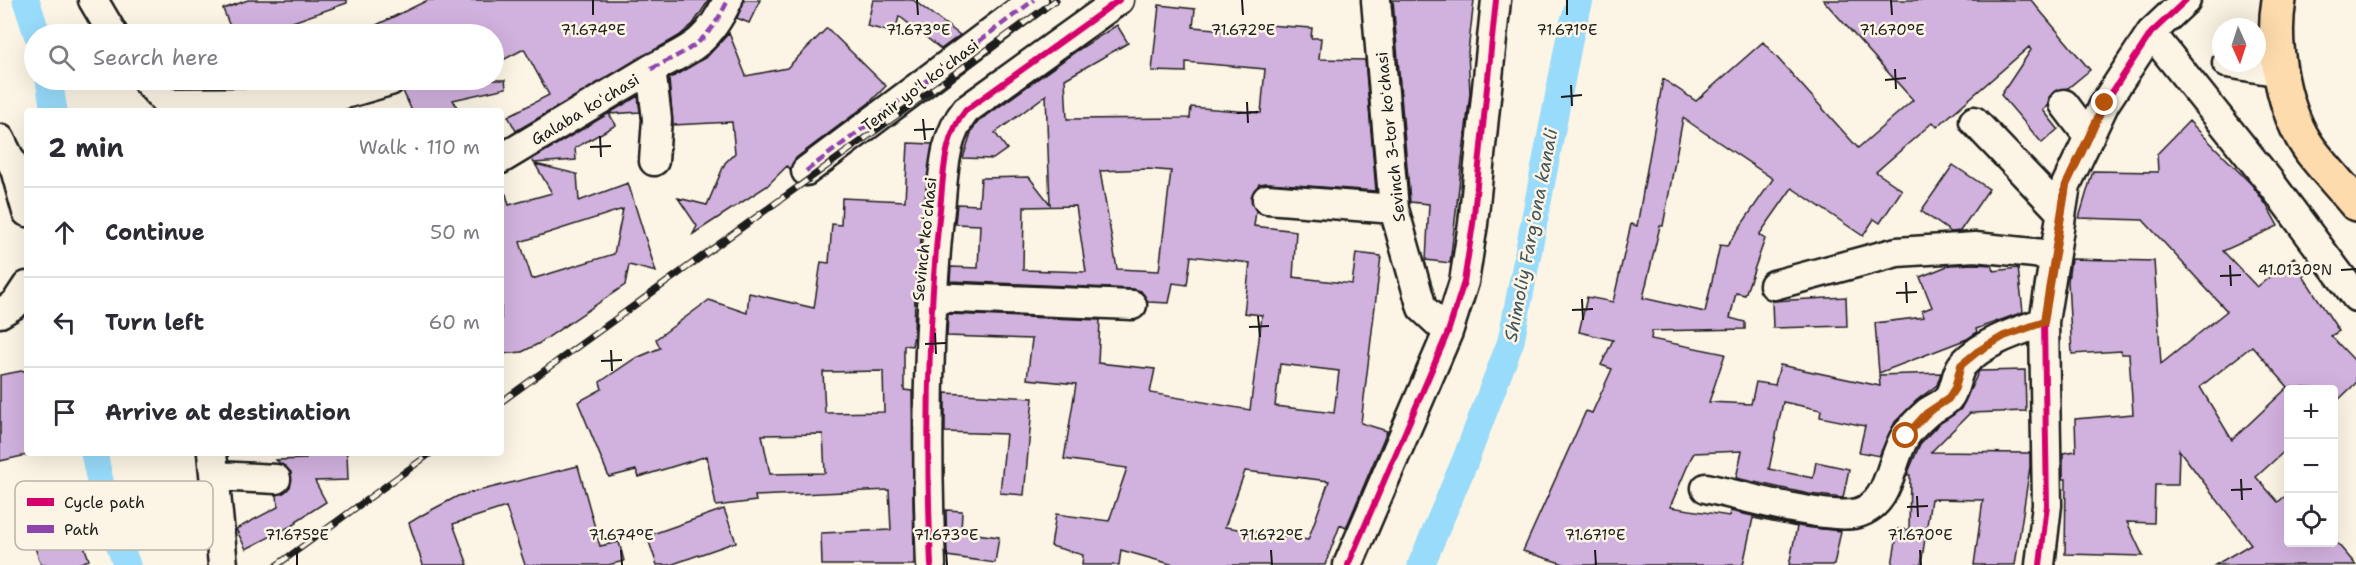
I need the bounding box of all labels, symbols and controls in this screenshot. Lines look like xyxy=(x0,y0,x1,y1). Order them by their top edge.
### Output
north arrow xyxy=(2212,18,2266,72)
text: 71.674°E xyxy=(560,20,626,40)
text: 71.673°E xyxy=(886,20,950,40)
text: 71.672°E xyxy=(1211,20,1275,40)
text: 71.671°E xyxy=(1537,20,1597,40)
text: 71.670°E xyxy=(1859,20,1925,40)
search box xyxy=(24,24,504,90)
street label: Temir yoʻl koʻchasi xyxy=(857,34,983,136)
icon: search xyxy=(45,41,78,74)
text: Search here xyxy=(93,43,219,72)
street label: Sevinch 3-tor koʻchasi xyxy=(1371,51,1410,223)
street label: Galaba koʻchasi xyxy=(527,69,643,150)
route end xyxy=(2091,89,2117,115)
water label: Shimoliy Fargʻona kanali xyxy=(1499,126,1564,344)
text: 2 min xyxy=(48,130,124,165)
text: Walk · 110 m xyxy=(359,134,480,160)
street label: Sevinch koʻchasi xyxy=(908,176,941,302)
icon: ahead xyxy=(48,216,81,249)
text: Continue xyxy=(105,218,205,247)
text: 50 m xyxy=(430,219,480,245)
text: 41.0130°N xyxy=(2258,260,2332,280)
icon: left xyxy=(48,306,81,339)
text: Turn left xyxy=(105,308,204,337)
text: 60 m xyxy=(428,309,480,335)
map controls xyxy=(2284,385,2338,547)
button: + xyxy=(2284,385,2338,439)
icon: arrive xyxy=(48,396,81,429)
text: Arrive at destination xyxy=(105,398,351,427)
route start xyxy=(1892,422,1918,448)
button: − xyxy=(2284,439,2338,493)
legend xyxy=(15,481,213,550)
text: Cycle path xyxy=(64,492,145,513)
button: locate xyxy=(2284,493,2338,547)
text: Path xyxy=(64,519,99,540)
text: 71.675°E xyxy=(265,525,329,545)
text: 71.674°E xyxy=(588,525,654,545)
text: 71.673°E xyxy=(914,525,978,545)
text: 71.672°E xyxy=(1239,525,1303,545)
text: 71.671°E xyxy=(1565,525,1625,545)
text: 71.670°E xyxy=(1887,525,1953,545)

